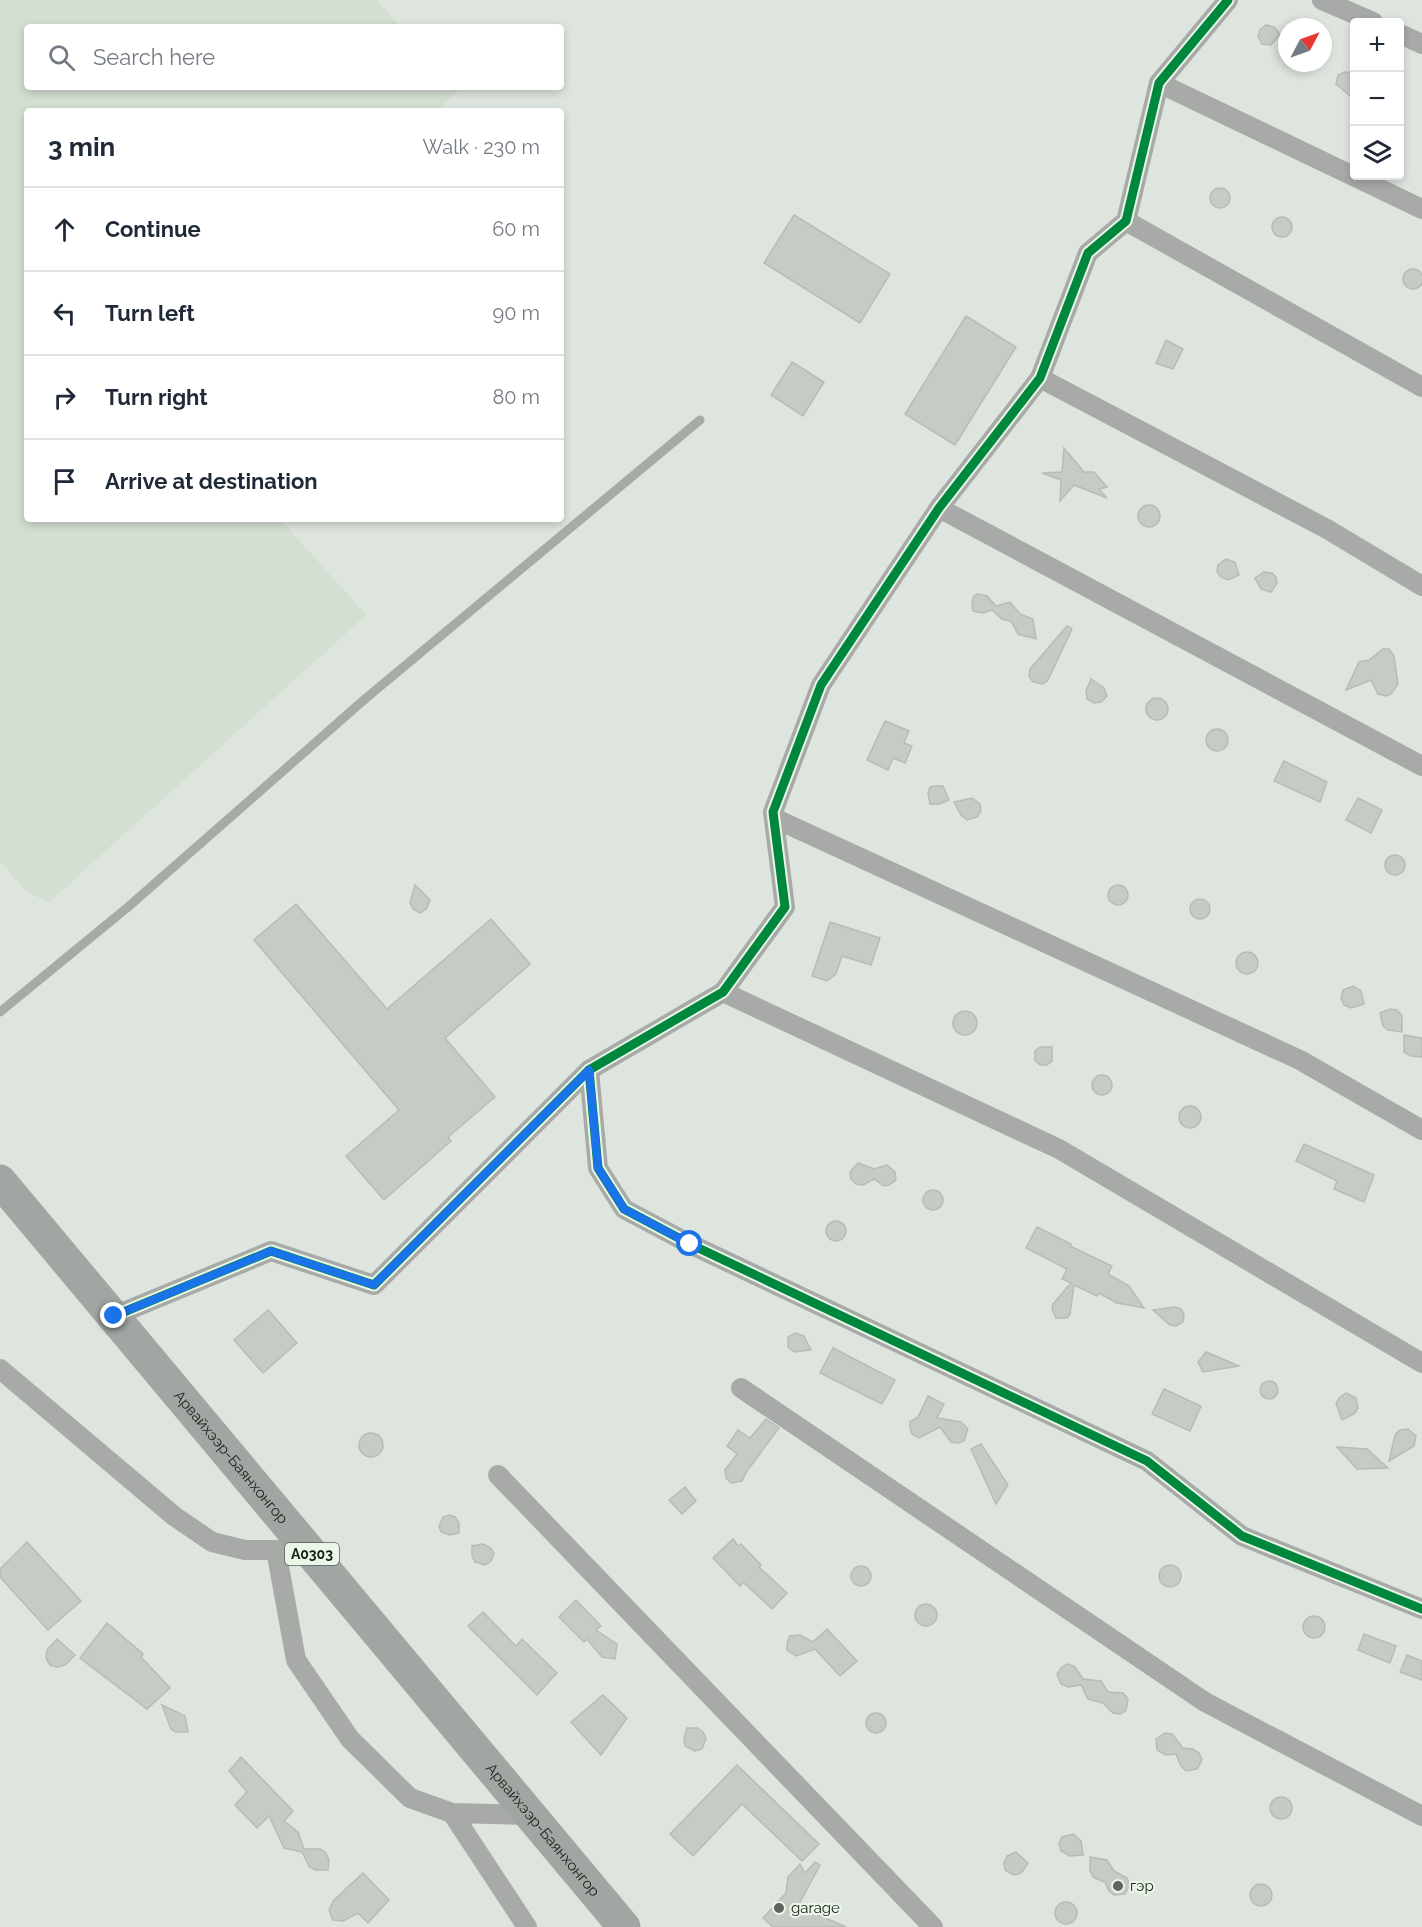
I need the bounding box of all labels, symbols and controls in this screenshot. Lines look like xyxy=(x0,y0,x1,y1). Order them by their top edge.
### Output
north arrow xyxy=(1278,18,1332,72)
map controls xyxy=(1350,18,1404,180)
button: + xyxy=(1350,18,1404,72)
search box xyxy=(24,24,564,90)
icon: search xyxy=(45,41,78,74)
text: Search here xyxy=(93,44,215,70)
button: − xyxy=(1350,72,1404,126)
button: layers xyxy=(1350,126,1404,180)
text: 3 min xyxy=(48,132,115,162)
text: Walk · 230 m xyxy=(422,135,540,159)
icon: ahead xyxy=(48,213,81,246)
text: Continue xyxy=(105,216,201,242)
text: 60 m xyxy=(492,217,540,241)
icon: left xyxy=(48,297,81,330)
text: Turn left xyxy=(105,300,195,326)
text: 90 m xyxy=(493,301,540,325)
icon: right xyxy=(48,381,81,414)
text: Turn right xyxy=(105,384,208,410)
text: 80 m xyxy=(492,385,540,409)
icon: arrive xyxy=(48,465,81,498)
text: Arrive at destination xyxy=(105,468,318,494)
route start xyxy=(676,1230,702,1256)
route end xyxy=(100,1302,126,1328)
street label: Арвайхээр-Баянхонгор xyxy=(170,1387,292,1528)
road number: A0303 xyxy=(285,1543,339,1565)
street label: Арвайхээр-Баянхонгор xyxy=(482,1760,604,1900)
place label: гэр xyxy=(1130,1877,1154,1895)
marker: гэр xyxy=(1111,1879,1125,1893)
place label: garage xyxy=(791,1899,840,1917)
marker: garage xyxy=(772,1901,786,1915)

